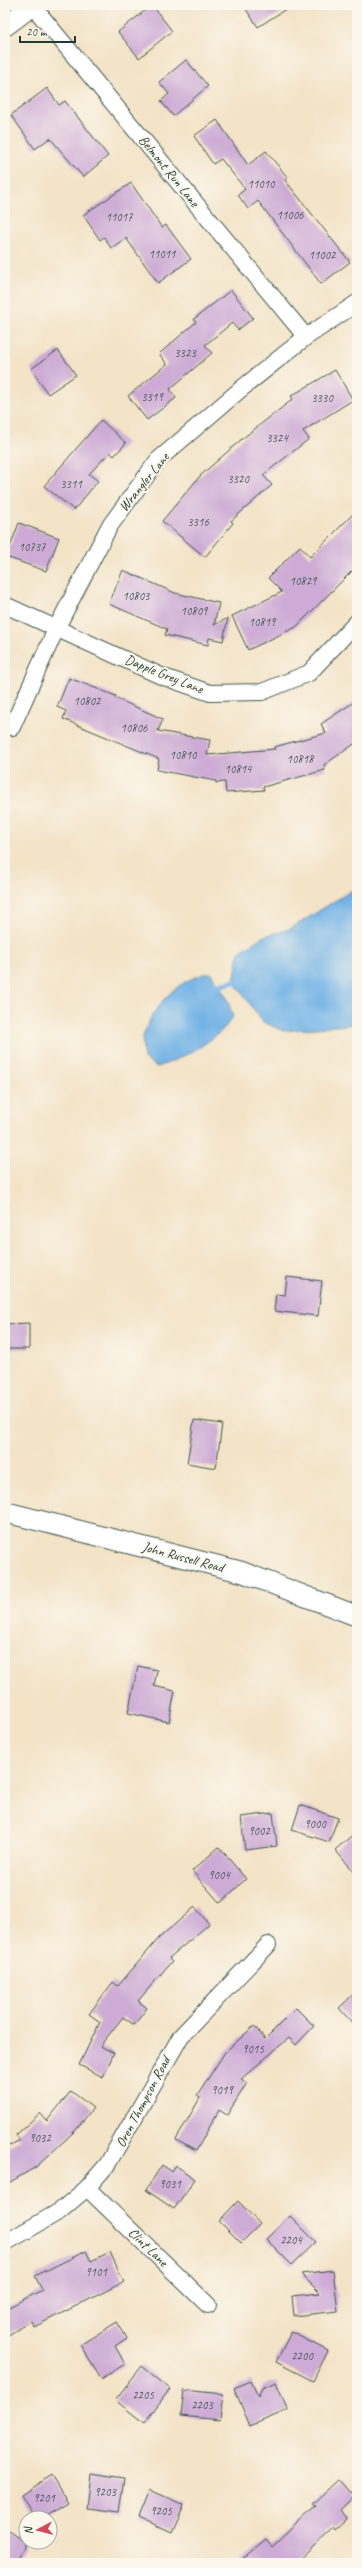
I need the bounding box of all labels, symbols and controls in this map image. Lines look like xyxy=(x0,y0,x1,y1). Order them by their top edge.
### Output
scale bar xyxy=(20,18,75,44)
text: 20 m xyxy=(26,24,48,40)
street label: Belmont Run Lane xyxy=(135,132,204,211)
house number: 11010 xyxy=(247,176,276,192)
house number: 11006 xyxy=(276,207,304,223)
house number: 11017 xyxy=(105,209,133,225)
house number: 11011 xyxy=(148,246,176,262)
house number: 11002 xyxy=(308,247,337,263)
house number: 3323 xyxy=(174,345,197,361)
house number: 3319 xyxy=(141,389,164,405)
house number: 3330 xyxy=(311,390,334,406)
house number: 3324 xyxy=(266,430,289,446)
street label: Wrangler Lane xyxy=(115,448,174,515)
house number: 3320 xyxy=(227,471,250,487)
house number: 3311 xyxy=(60,476,82,492)
house number: 3316 xyxy=(187,514,209,530)
house number: 10737 xyxy=(18,539,46,555)
house number: 10829 xyxy=(289,573,318,589)
house number: 10803 xyxy=(122,588,151,604)
house number: 10809 xyxy=(180,603,209,619)
house number: 10819 xyxy=(248,614,277,630)
street label: Dapple Grey Lane xyxy=(123,651,207,698)
house number: 10802 xyxy=(73,693,102,709)
house number: 10806 xyxy=(120,720,148,736)
house number: 10810 xyxy=(169,747,198,763)
house number: 10818 xyxy=(286,751,315,767)
house number: 10814 xyxy=(224,761,253,777)
street label: John Russell Road xyxy=(140,1538,228,1577)
house number: 9000 xyxy=(304,1816,327,1832)
house number: 9002 xyxy=(248,1823,271,1839)
house number: 9004 xyxy=(208,1867,231,1883)
house number: 9015 xyxy=(242,2041,264,2057)
street label: Oren Thompson Road xyxy=(112,2052,175,2150)
house number: 9019 xyxy=(211,2082,234,2098)
house number: 9032 xyxy=(29,2130,52,2146)
house number: 9031 xyxy=(159,2176,181,2192)
street label: Clint Lane xyxy=(125,2224,172,2271)
house number: 2204 xyxy=(280,2232,303,2248)
house number: 9101 xyxy=(85,2264,107,2280)
house number: 2200 xyxy=(291,2348,314,2364)
house number: 2205 xyxy=(132,2387,154,2403)
house number: 2203 xyxy=(191,2397,214,2413)
house number: 9203 xyxy=(94,2484,117,2500)
house number: 9201 xyxy=(33,2490,55,2506)
house number: 9205 xyxy=(150,2503,172,2519)
north arrow xyxy=(18,2510,58,2550)
text: N xyxy=(20,2525,35,2535)

